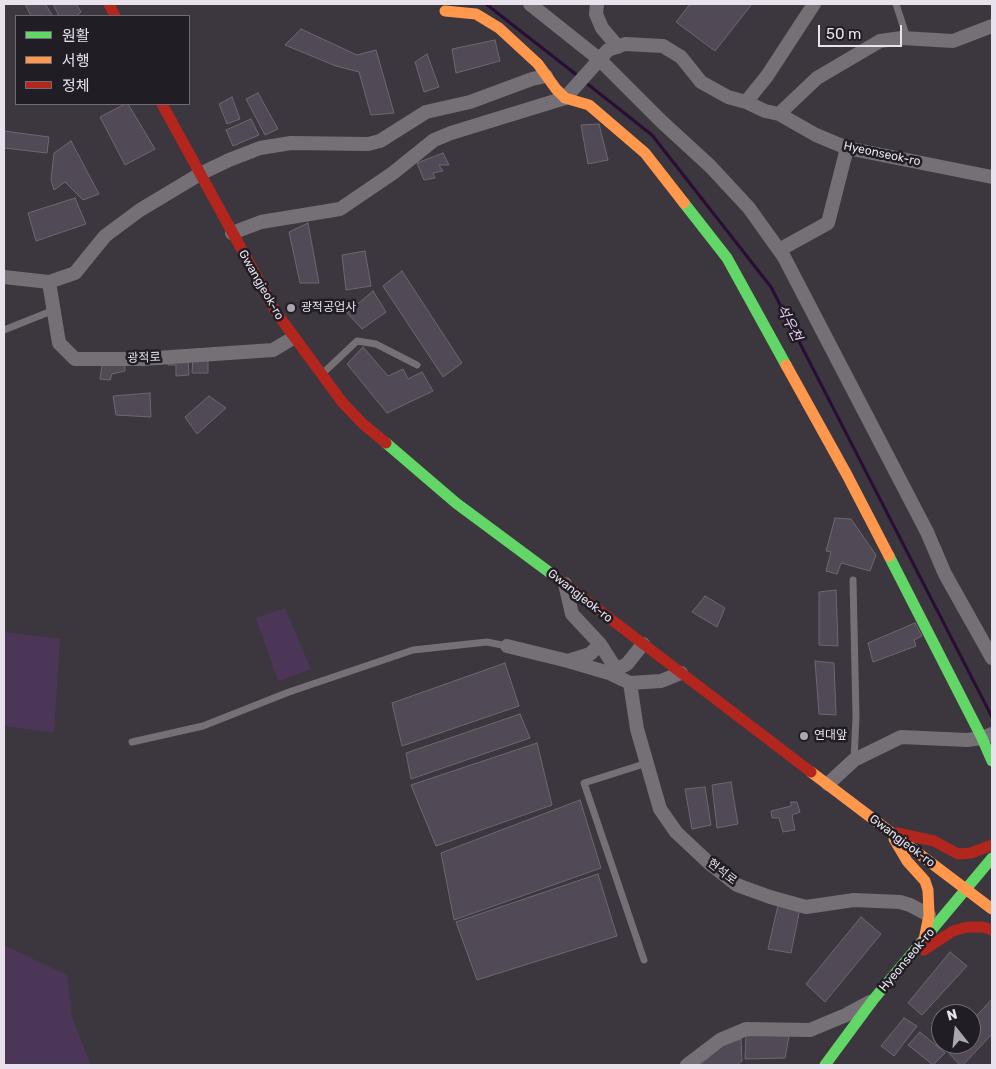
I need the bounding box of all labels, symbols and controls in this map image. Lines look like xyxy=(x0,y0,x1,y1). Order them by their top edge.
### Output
legend xyxy=(15,15,190,105)
scale bar xyxy=(821,15,905,47)
text: 50 m xyxy=(826,25,861,43)
text: 원활 xyxy=(62,27,90,45)
text: 서행 xyxy=(62,52,90,70)
text: 정체 xyxy=(62,77,90,95)
street label: Hyeonseok-ro xyxy=(842,139,922,169)
street label: Gwangjeok-ro xyxy=(235,248,287,322)
place label: 광적공업사 xyxy=(301,301,356,315)
marker: 광적공업사 xyxy=(285,302,297,314)
water label: 석우천 xyxy=(773,302,805,344)
street label: 광적로 xyxy=(127,350,161,366)
street label: Gwangjeok-ro xyxy=(545,566,615,626)
place label: 연대앞 xyxy=(814,729,847,743)
marker: 연대앞 xyxy=(798,730,810,742)
street label: Gwangjeok-ro xyxy=(866,812,938,870)
street label: 현석로 xyxy=(705,856,739,888)
street label: Hyeonseok-ro xyxy=(876,925,938,995)
north arrow xyxy=(931,1004,981,1054)
text: N xyxy=(945,1006,959,1025)

